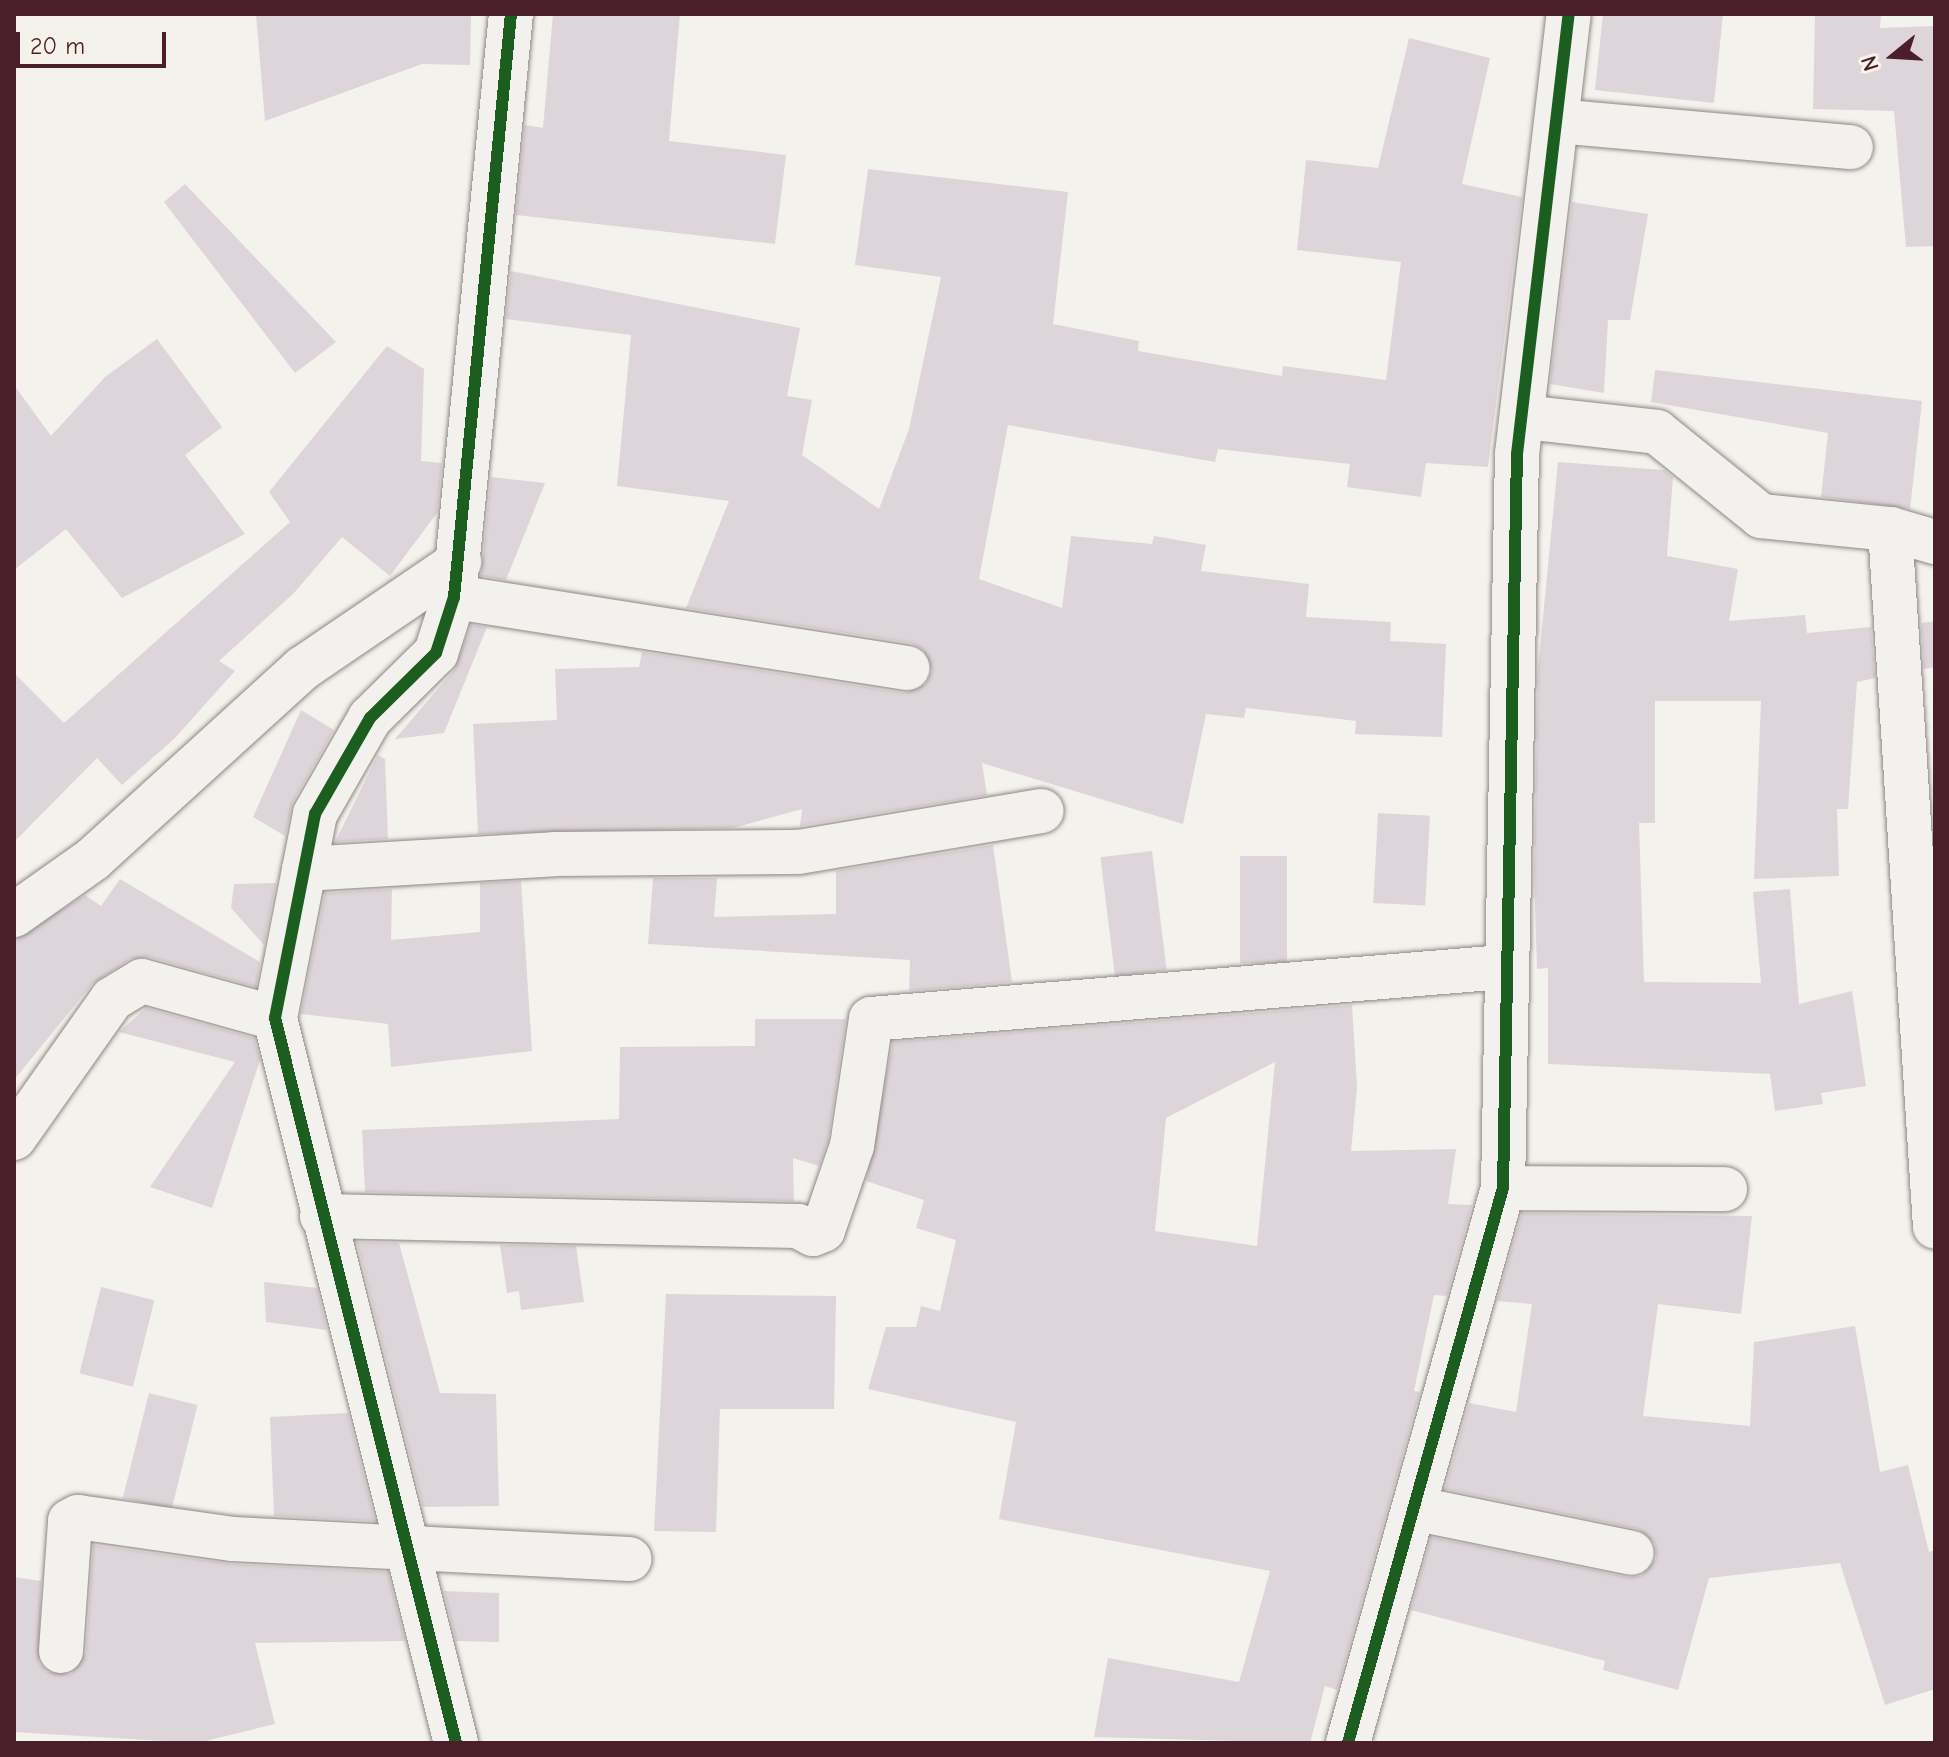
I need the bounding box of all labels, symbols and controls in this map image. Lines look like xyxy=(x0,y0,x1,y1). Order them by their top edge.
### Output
scale bar xyxy=(20,16,170,66)
north arrow xyxy=(1853,16,1933,96)
text: 20 m xyxy=(30,32,85,60)
text: N xyxy=(1856,53,1885,74)

